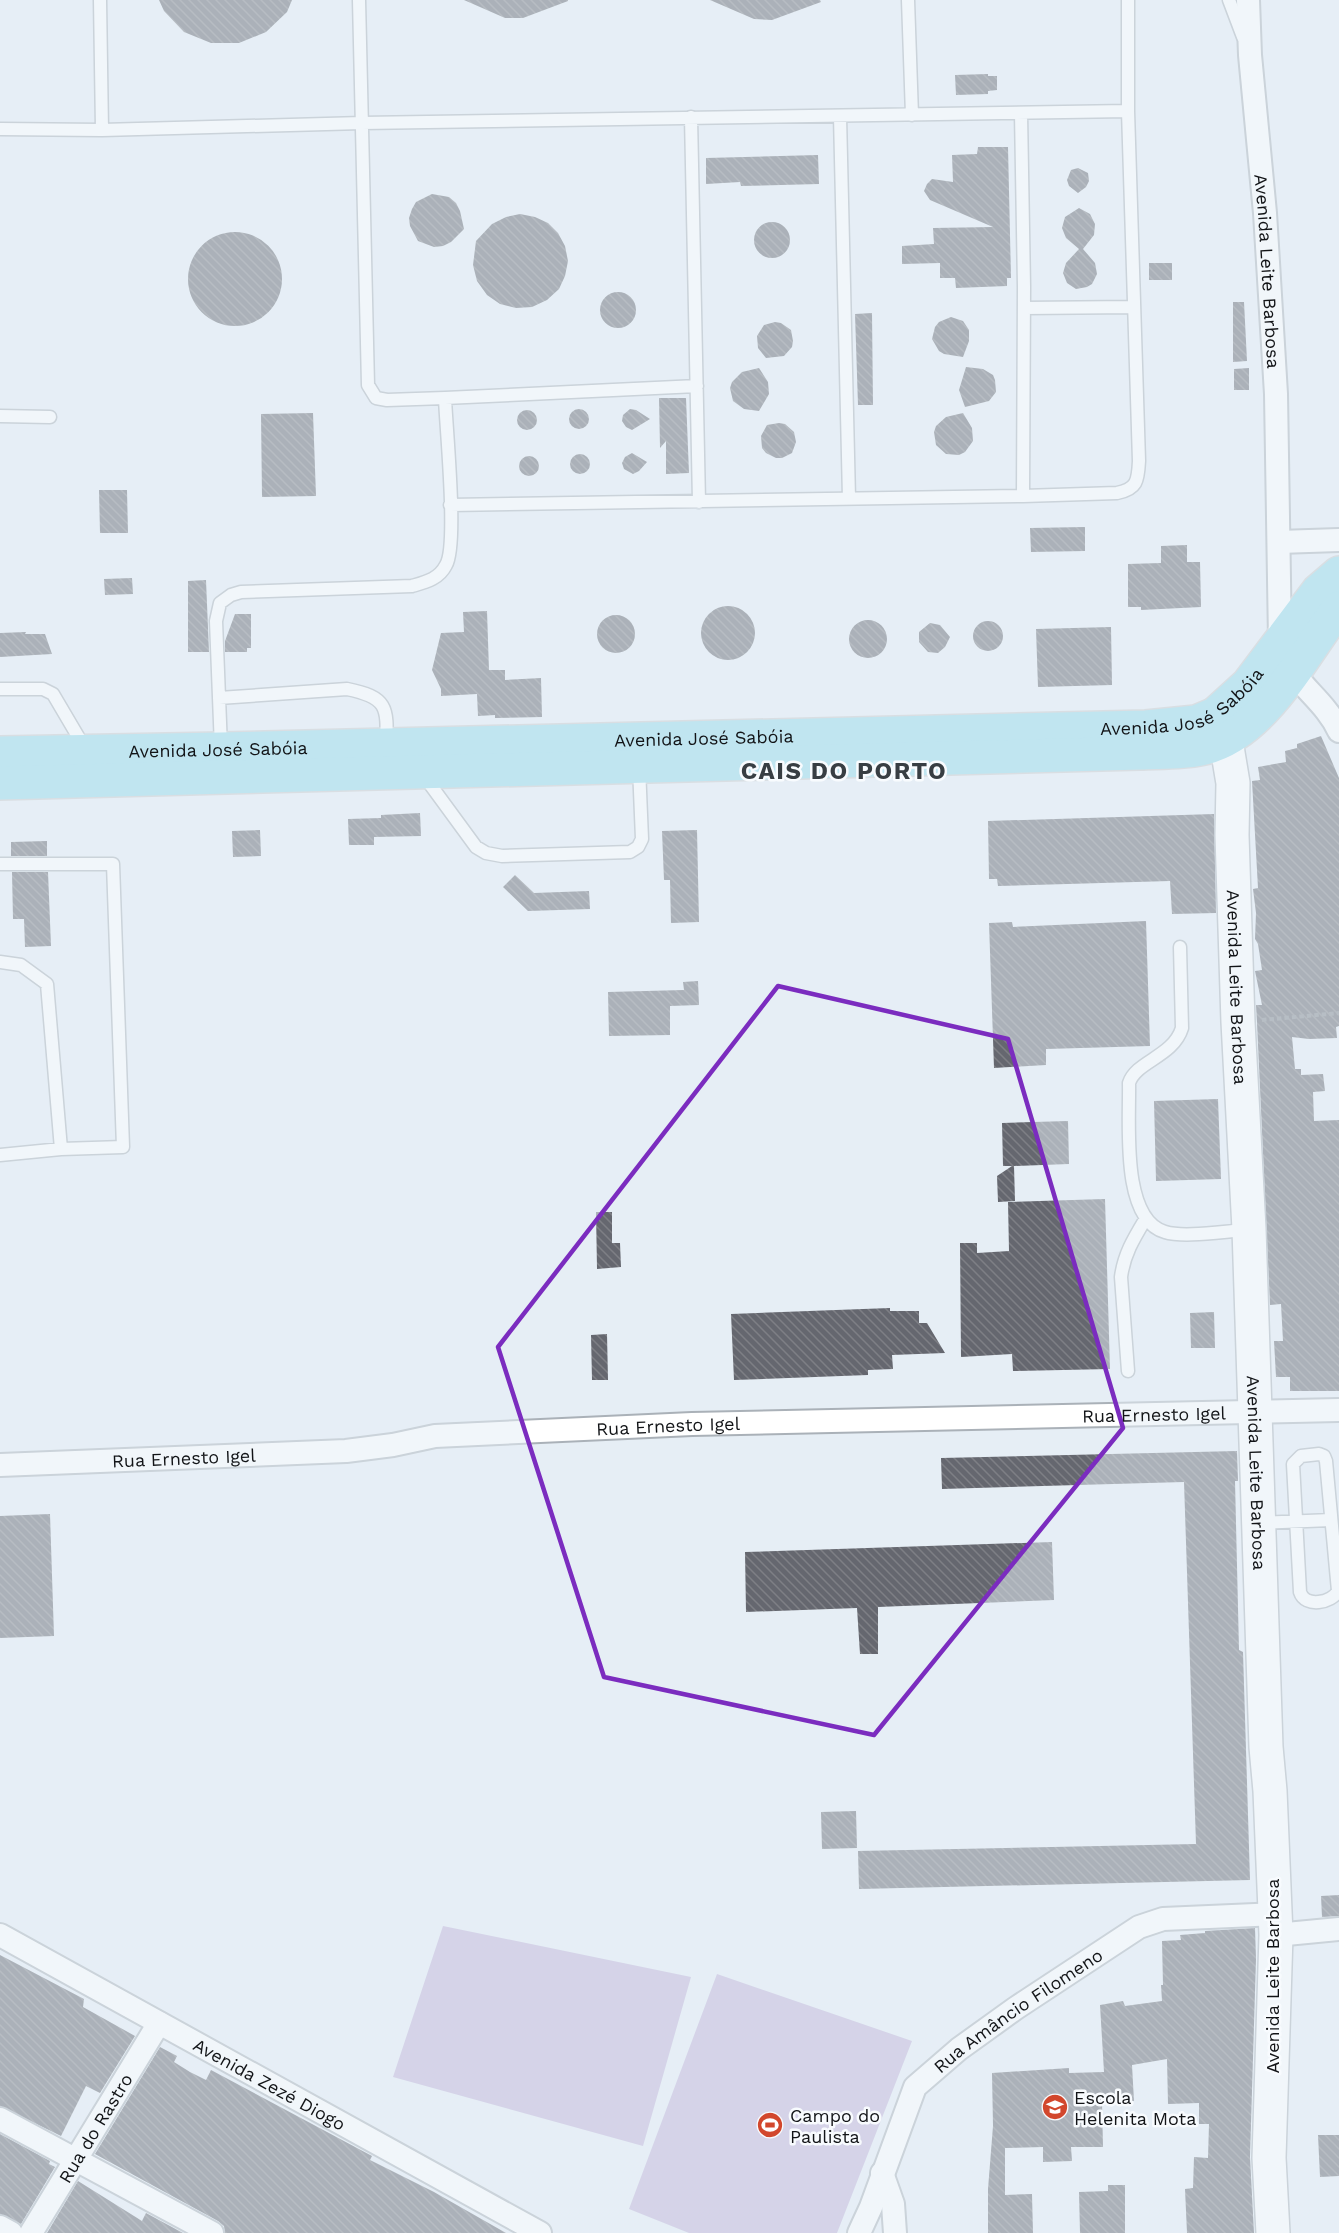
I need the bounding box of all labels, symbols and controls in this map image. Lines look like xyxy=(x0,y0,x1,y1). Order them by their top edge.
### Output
street label: Avenida Leite Barbosa xyxy=(1251,173,1285,369)
street label: Avenida José Sabóia xyxy=(1100,663,1267,739)
street label: Avenida José Sabóia xyxy=(614,725,794,750)
street label: Avenida José Sabóia xyxy=(128,736,308,761)
district label: CAIS DO PORTO xyxy=(741,757,947,785)
street label: Avenida Leite Barbosa xyxy=(1223,889,1252,1085)
street label: Avenida Leite Barbosa xyxy=(1243,1375,1271,1571)
street label: Rua Ernesto Igel xyxy=(1082,1402,1227,1426)
street label: Rua Ernesto Igel xyxy=(596,1412,741,1439)
street label: Rua Ernesto Igel xyxy=(112,1444,257,1471)
street label: Avenida Leite Barbosa xyxy=(1262,1879,1283,2073)
street label: Rua Amâncio Filomeno xyxy=(929,1944,1106,2077)
street label: Avenida Zezé Diogo xyxy=(190,2033,349,2134)
street label: Rua do Rastro xyxy=(54,2069,136,2186)
place label: Escola Helenita Mota xyxy=(1074,2087,1196,2129)
school or university icon: Escola Helenita Mota xyxy=(1040,2092,1070,2122)
place label: Campo do Paulista xyxy=(790,2105,880,2147)
sports icon: Campo do Paulista xyxy=(755,2110,785,2140)

